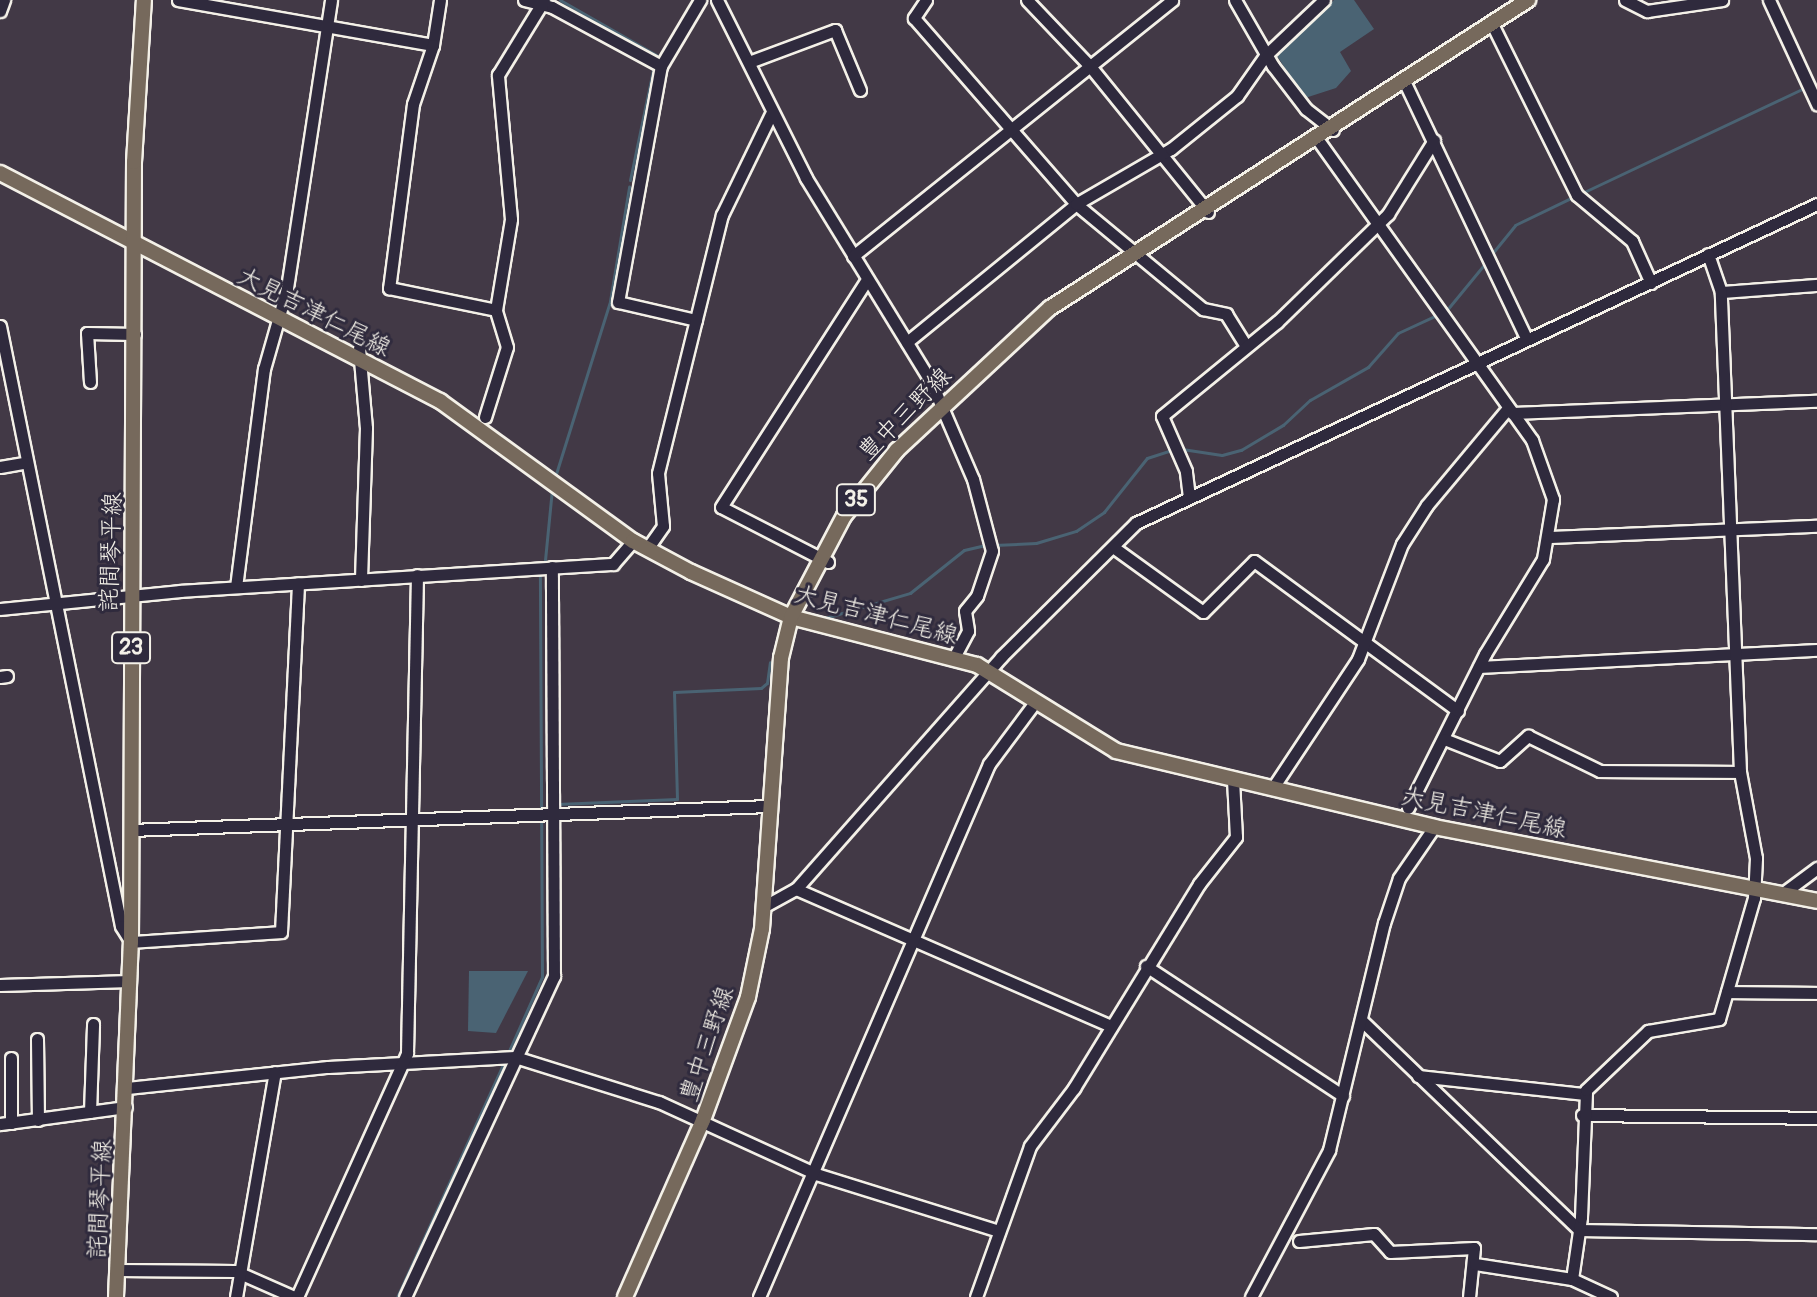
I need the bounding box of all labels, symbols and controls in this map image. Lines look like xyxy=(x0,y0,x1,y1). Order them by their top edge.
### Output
street label: 大見吉津仁尾線 xyxy=(233,261,395,363)
street label: 豊中三野線 xyxy=(852,361,958,467)
road number: 35 xyxy=(834,482,878,518)
street label: 詫間琴平線 xyxy=(95,492,127,612)
street label: 大見吉津仁尾線 xyxy=(791,579,961,651)
road number: 23 xyxy=(111,630,151,666)
street label: 大見吉津仁尾線 xyxy=(1399,781,1569,845)
street label: 豊中三野線 xyxy=(674,983,740,1105)
street label: 詫間琴平線 xyxy=(82,1138,118,1260)

